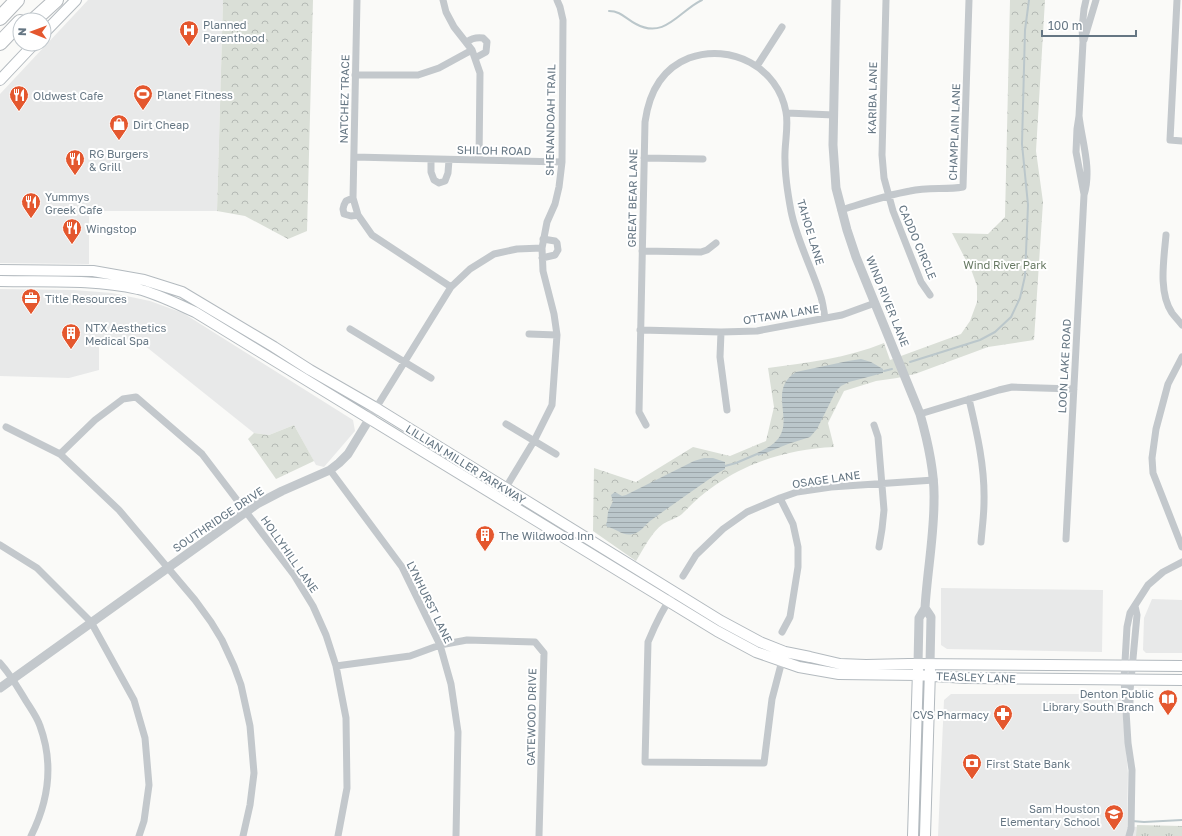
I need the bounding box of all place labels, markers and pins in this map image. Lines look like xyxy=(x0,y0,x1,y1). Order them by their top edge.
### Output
place label: Planned Parenthood xyxy=(203,18,265,44)
hospital icon: Planned Parenthood xyxy=(178,19,200,47)
sports icon: Planet Fitness xyxy=(132,83,154,111)
restaurant icon: Oldwest Cafe xyxy=(8,84,30,112)
place label: Planet Fitness xyxy=(157,88,233,101)
place label: Oldwest Cafe xyxy=(33,89,103,102)
shop icon: Dirt Cheap xyxy=(108,113,130,141)
place label: Dirt Cheap xyxy=(133,118,189,131)
place label: RG Burgers & Grill xyxy=(89,147,149,173)
restaurant icon: RG Burgers & Grill xyxy=(64,148,86,176)
place label: Yummys Greek Cafe xyxy=(45,190,103,216)
restaurant icon: Yummys Greek Cafe xyxy=(20,191,42,219)
restaurant icon: Wingstop xyxy=(61,217,83,245)
place label: Wingstop xyxy=(86,222,137,235)
office icon: Title Resources xyxy=(20,287,42,315)
place label: Title Resources xyxy=(45,292,127,305)
place label: NTX Aesthetics Medical Spa xyxy=(85,321,167,347)
building icon: NTX Aesthetics Medical Spa xyxy=(60,322,82,350)
building icon: The Wildwood Inn xyxy=(474,524,496,552)
place label: The Wildwood Inn xyxy=(499,529,594,542)
place label: Denton Public Library South Branch xyxy=(1043,687,1154,713)
library icon: Denton Public Library South Branch xyxy=(1157,688,1179,716)
pharmacy icon: CVS Pharmacy xyxy=(992,703,1014,731)
place label: CVS Pharmacy xyxy=(912,708,989,721)
bank icon: First State Bank xyxy=(961,752,983,780)
place label: First State Bank xyxy=(986,757,1070,770)
place label: Sam Houston Elementary School xyxy=(1000,802,1100,828)
school or university icon: Sam Houston Elementary School xyxy=(1103,803,1125,831)

